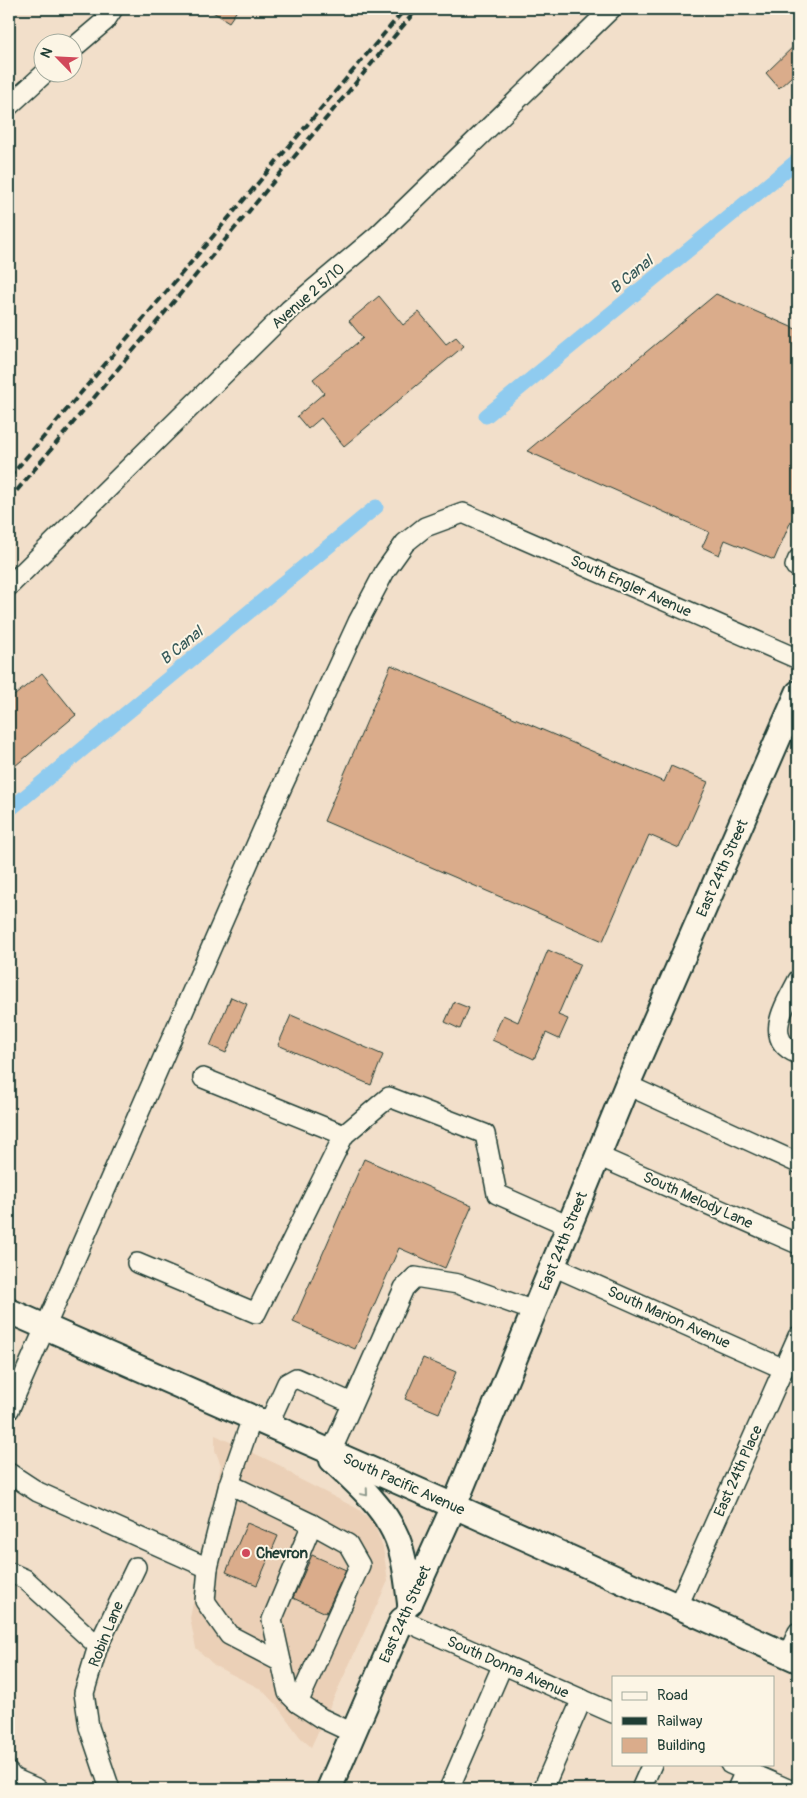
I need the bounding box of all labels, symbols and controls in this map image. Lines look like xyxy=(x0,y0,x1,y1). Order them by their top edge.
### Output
north arrow xyxy=(32,32,82,82)
text: N xyxy=(37,45,56,61)
water label: B Canal xyxy=(606,250,659,298)
street label: Avenue 2 5/10 xyxy=(268,259,349,333)
street label: South Engler Avenue xyxy=(567,551,695,622)
water label: B Canal xyxy=(156,621,209,669)
street label: East 24th Street xyxy=(692,816,753,920)
street label: South Melody Lane xyxy=(640,1168,756,1233)
street label: East 24th Street xyxy=(535,1188,592,1293)
street label: South Marion Avenue xyxy=(605,1282,734,1353)
street label: East 24th Place xyxy=(710,1422,767,1520)
street label: South Pacific Avenue xyxy=(340,1449,468,1520)
one-way arrow xyxy=(360,1487,368,1496)
place label: Chevron xyxy=(256,1544,308,1563)
marker: Chevron xyxy=(240,1547,252,1559)
street label: East 24th Street xyxy=(375,1562,436,1666)
street label: Robin Lane xyxy=(85,1598,128,1670)
street label: South Donna Avenue xyxy=(444,1632,572,1703)
legend xyxy=(612,1676,774,1766)
text: Road xyxy=(657,1686,688,1705)
text: Railway xyxy=(657,1712,703,1731)
text: Building xyxy=(657,1736,705,1755)

